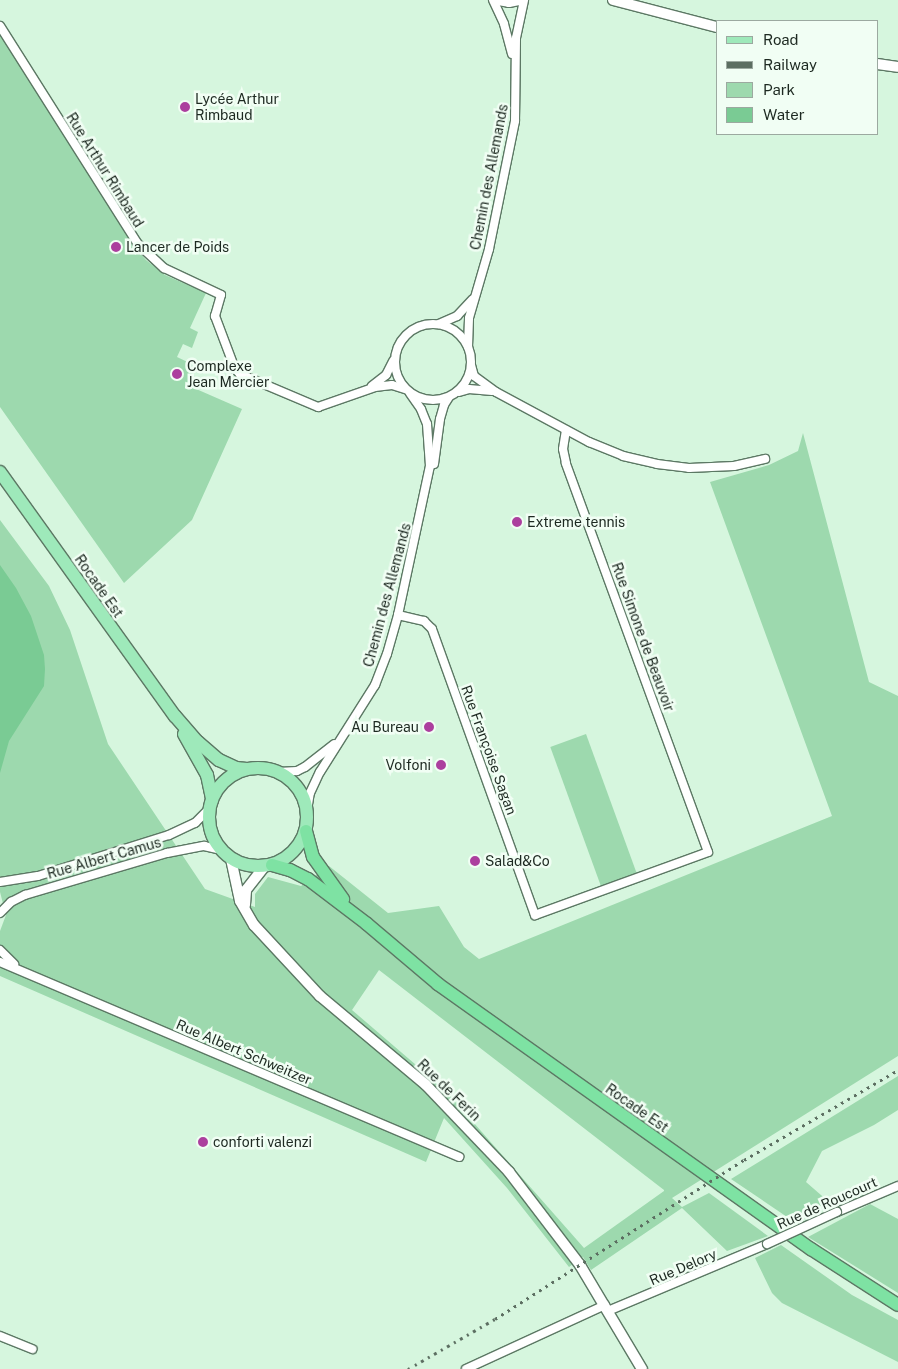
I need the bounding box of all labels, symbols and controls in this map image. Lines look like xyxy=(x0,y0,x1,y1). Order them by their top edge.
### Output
legend xyxy=(716,20,878,135)
text: Road xyxy=(763,31,799,48)
text: Railway xyxy=(763,56,817,73)
text: Park xyxy=(763,81,795,98)
place label: Lycée Arthur Rimbaud xyxy=(195,91,279,124)
marker: Lycée Arthur Rimbaud xyxy=(179,101,191,113)
street label: Chemin des Allemands xyxy=(467,102,511,252)
text: Water xyxy=(763,106,805,123)
street label: Rue Arthur Rimbaud xyxy=(63,110,147,230)
place label: Lancer de Poids xyxy=(126,239,229,255)
marker: Lancer de Poids xyxy=(110,241,122,253)
place label: Complexe Jean Mercier xyxy=(187,358,269,391)
marker: Complexe Jean Mercier xyxy=(171,368,183,380)
place label: Extreme tennis xyxy=(527,514,625,530)
marker: Extreme tennis xyxy=(511,516,523,528)
street label: Chemin des Allemands xyxy=(360,521,414,669)
street label: Rocade Est xyxy=(71,551,127,621)
street label: Rue Simone de Beauvoir xyxy=(608,560,678,714)
street label: Rue Françoise Sagan xyxy=(458,683,520,817)
place label: Au Bureau xyxy=(351,719,419,735)
marker: Au Bureau xyxy=(423,721,435,733)
place label: Volfoni xyxy=(385,757,431,773)
marker: Volfoni xyxy=(435,759,447,771)
street label: Rue Albert Camus xyxy=(45,834,163,882)
place label: Salad&Co xyxy=(485,853,550,869)
marker: Salad&Co xyxy=(469,855,481,867)
street label: Rue Albert Schweitzer xyxy=(174,1016,314,1088)
street label: Rue de Ferin xyxy=(414,1056,484,1124)
street label: Rocade Est xyxy=(602,1080,672,1136)
place label: conforti valenzi xyxy=(213,1134,312,1150)
marker: conforti valenzi xyxy=(197,1136,209,1148)
street label: Rue de Roucourt xyxy=(774,1173,880,1233)
street label: Rue Delory xyxy=(647,1245,719,1289)

